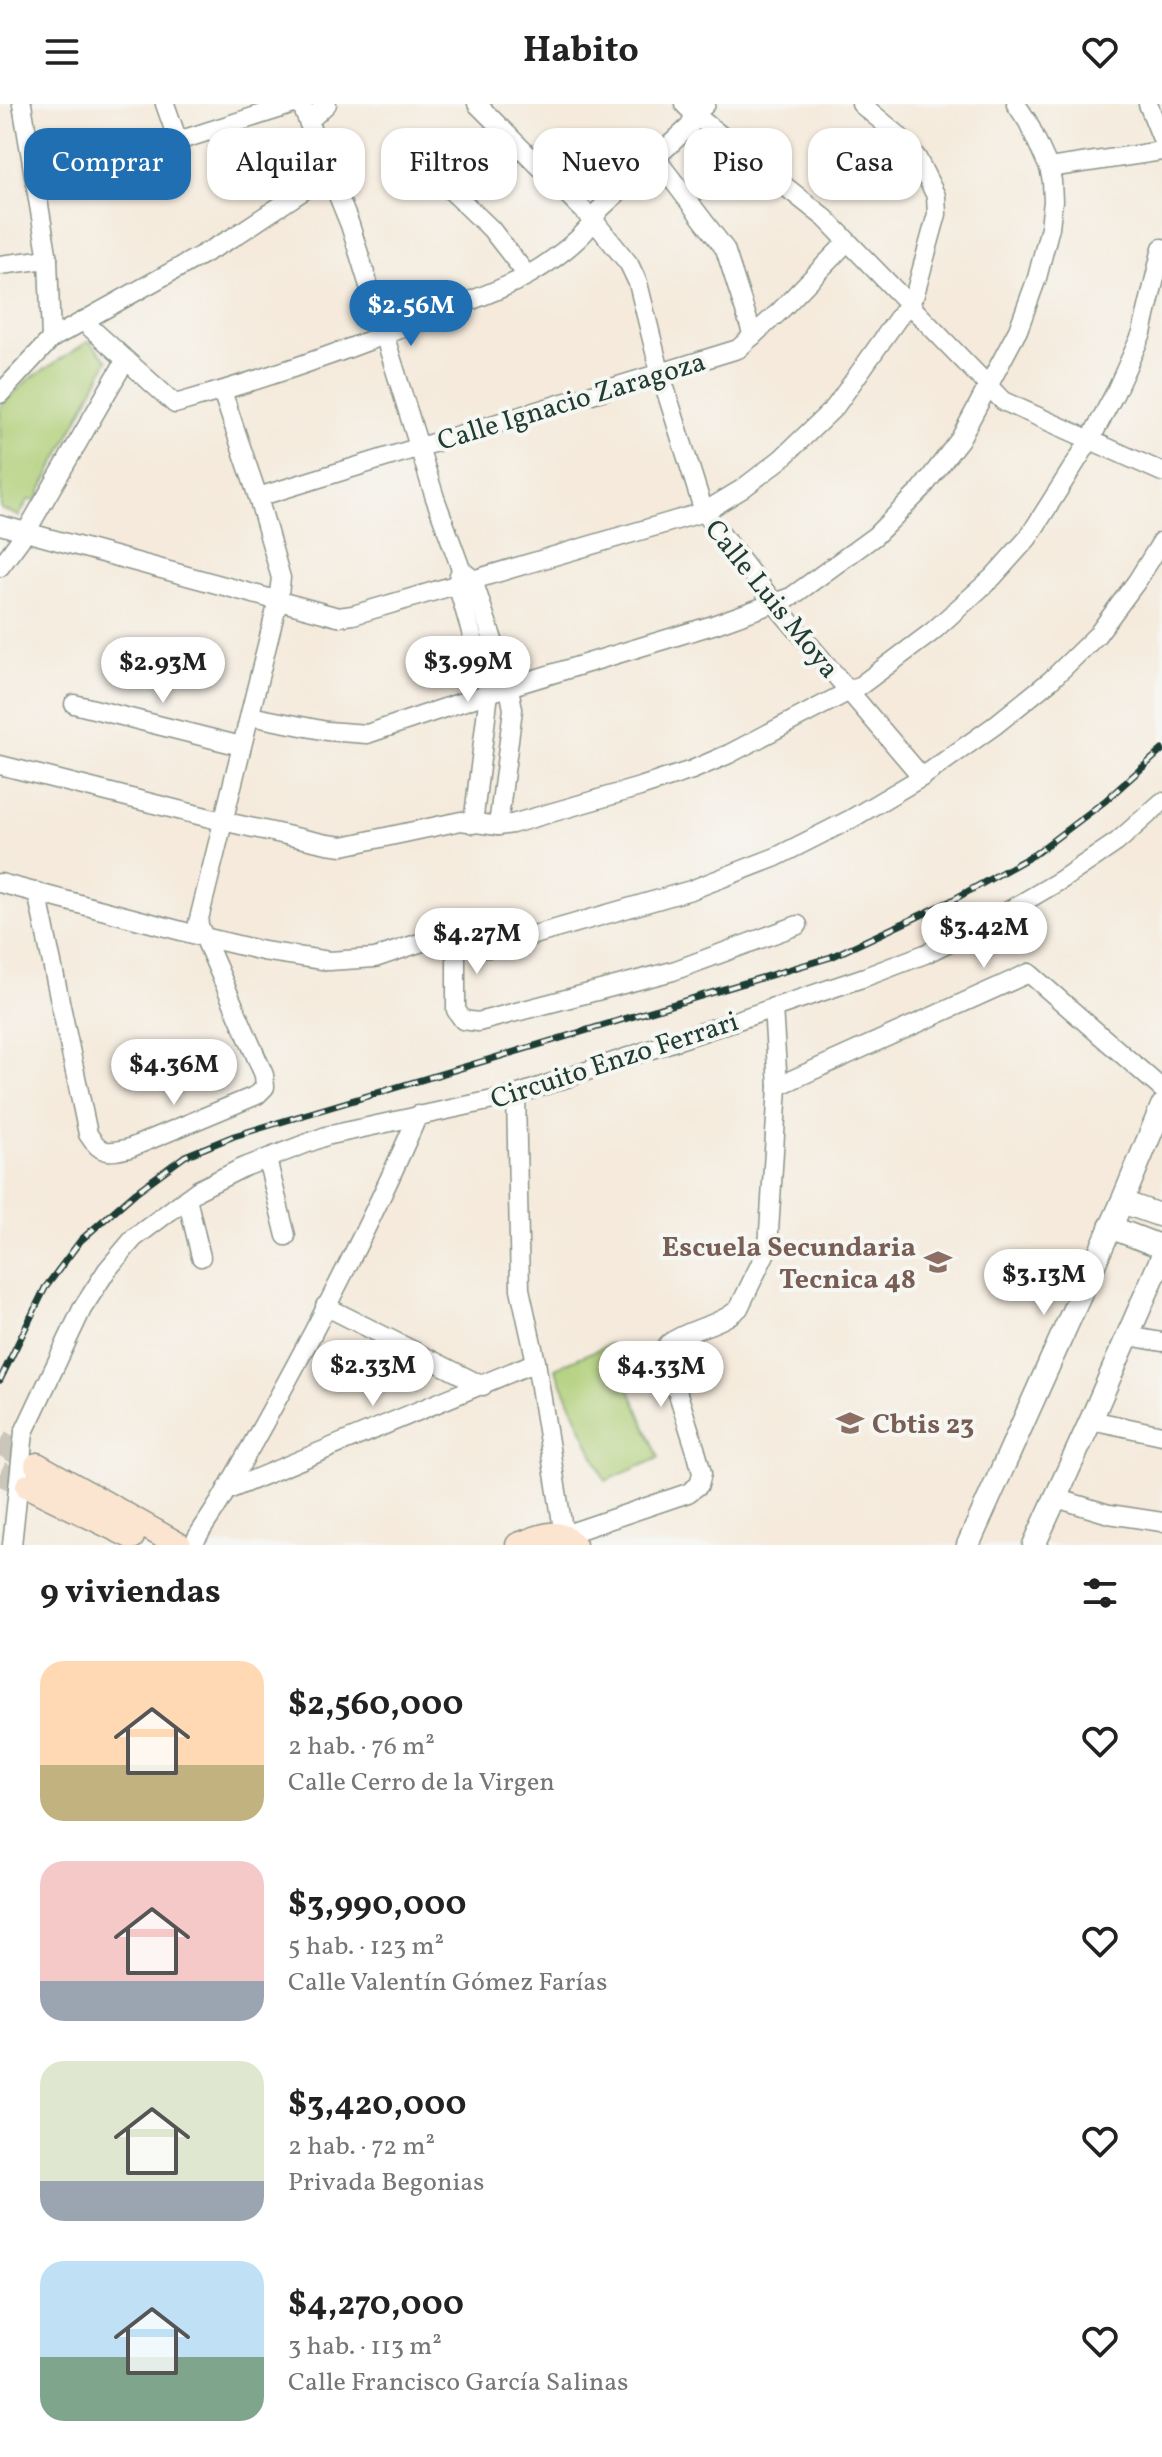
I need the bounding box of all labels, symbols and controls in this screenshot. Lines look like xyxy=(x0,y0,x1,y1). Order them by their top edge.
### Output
text: Habito xyxy=(523,27,639,77)
icon: menu xyxy=(40,30,84,74)
icon: heart xyxy=(1078,30,1122,74)
chip: Comprar xyxy=(24,128,191,200)
chip: Alquilar xyxy=(207,128,365,200)
chip: Filtros xyxy=(381,128,517,200)
chip: Nuevo xyxy=(533,128,668,200)
chip: Piso xyxy=(684,128,792,200)
chip: Casa xyxy=(808,128,922,200)
pin: $2.56M xyxy=(346,280,476,348)
text: $2.56M xyxy=(367,288,455,324)
street label: Calle Ignacio Zaragoza xyxy=(433,343,711,462)
street label: Calle Luis Moya xyxy=(695,512,847,687)
pin: $3.99M xyxy=(403,636,533,704)
pin: $2.93M xyxy=(98,637,228,705)
text: $3.99M xyxy=(423,644,513,680)
text: $2.93M xyxy=(119,645,207,681)
pin: $3.42M xyxy=(919,902,1049,970)
pin: $4.27M xyxy=(412,908,542,976)
text: $3.42M xyxy=(939,910,1029,946)
text: $4.27M xyxy=(433,916,521,952)
street label: Circuito Enzo Ferrari xyxy=(486,1003,744,1120)
pin: $4.36M xyxy=(109,1039,239,1107)
text: $4.36M xyxy=(129,1047,219,1083)
place label: Escuela Secundaria Tecnica 48 xyxy=(662,1229,916,1300)
school or university icon: Escuela Secundaria Tecnica 48 xyxy=(923,1247,953,1277)
pin: $3.13M xyxy=(979,1249,1109,1317)
text: $3.13M xyxy=(1002,1257,1086,1293)
pin: $2.33M xyxy=(308,1340,438,1408)
pin: $4.33M xyxy=(596,1341,726,1409)
text: $2.33M xyxy=(330,1348,416,1384)
text: $4.33M xyxy=(617,1349,705,1385)
place label: Cbtis 23 xyxy=(872,1406,974,1445)
school or university icon: Cbtis 23 xyxy=(835,1408,865,1438)
text: 9 viviendas xyxy=(40,1570,221,1617)
icon: filters xyxy=(1078,1571,1122,1615)
text: $2,560,000 xyxy=(288,1682,463,1729)
icon: home xyxy=(104,1693,200,1789)
icon: heart xyxy=(1078,1719,1122,1763)
text: 2 hab. · 76 m² xyxy=(288,1729,435,1765)
text: Calle Cerro de la Virgen xyxy=(288,1765,555,1801)
text: $3,990,000 xyxy=(288,1882,466,1929)
icon: home xyxy=(104,1893,200,1989)
icon: heart xyxy=(1078,1919,1122,1963)
text: 5 hab. · 123 m² xyxy=(288,1929,444,1965)
text: Calle Valentín Gómez Farías xyxy=(288,1965,607,2001)
text: $3,420,000 xyxy=(288,2082,467,2129)
icon: home xyxy=(104,2093,200,2189)
icon: heart xyxy=(1078,2119,1122,2163)
text: 2 hab. · 72 m² xyxy=(288,2129,435,2165)
text: Privada Begonias xyxy=(288,2165,484,2201)
text: $4,270,000 xyxy=(288,2282,464,2329)
icon: home xyxy=(104,2293,200,2389)
icon: heart xyxy=(1078,2319,1122,2363)
text: 3 hab. · 113 m² xyxy=(288,2329,442,2365)
text: Calle Francisco García Salinas xyxy=(288,2365,628,2401)

